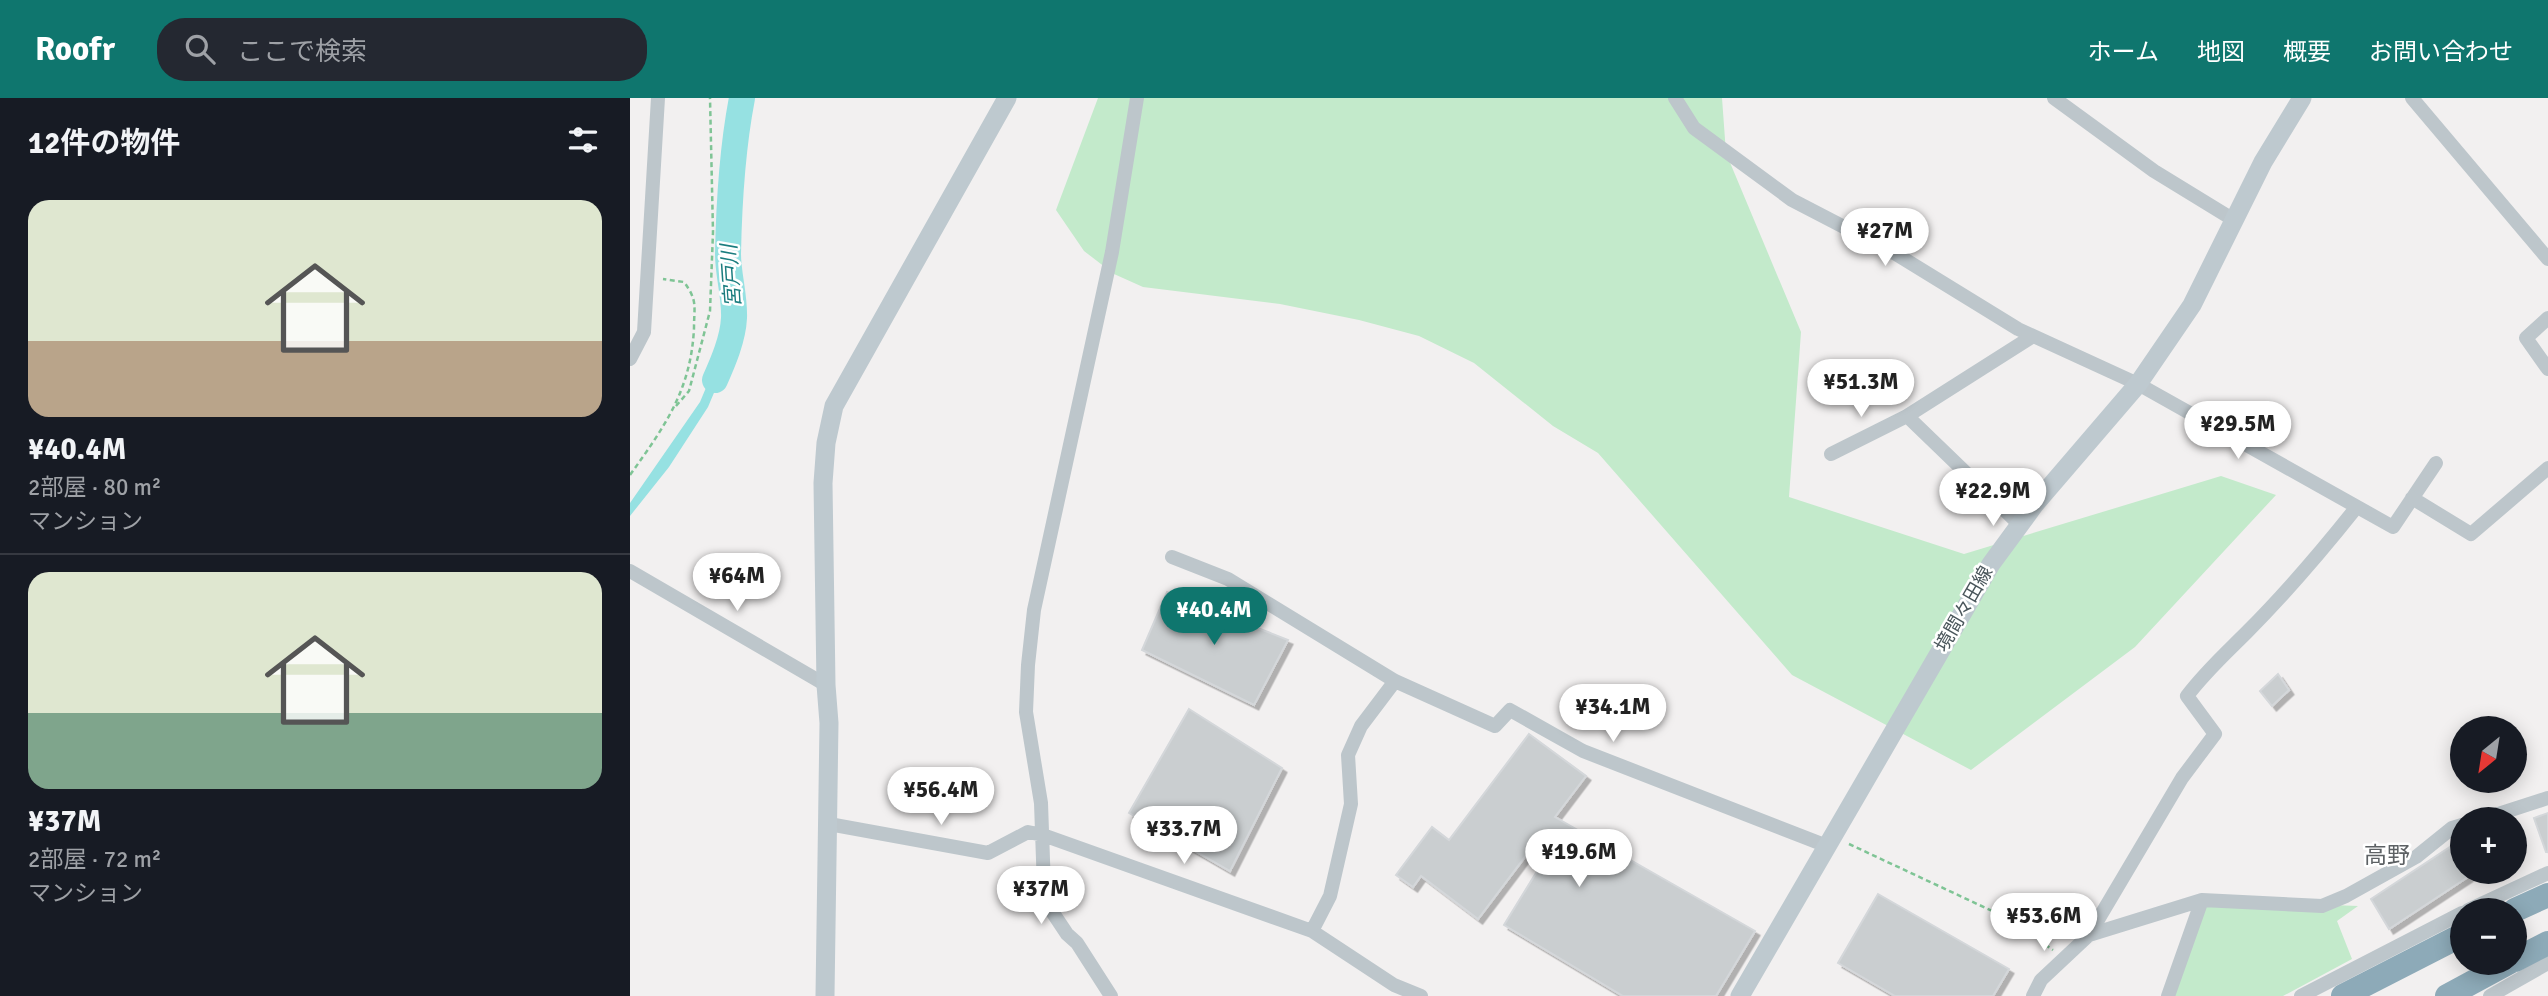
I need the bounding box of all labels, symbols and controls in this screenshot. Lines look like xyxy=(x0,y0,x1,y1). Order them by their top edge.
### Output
search box xyxy=(157,18,647,81)
text: Roofr xyxy=(35,29,115,70)
icon: search xyxy=(181,30,219,68)
text: ここで検索 xyxy=(237,36,367,68)
text: ホーム xyxy=(2088,37,2159,67)
text: 地図 xyxy=(2197,37,2245,67)
text: 概要 xyxy=(2283,37,2331,67)
text: お問い合わせ xyxy=(2369,37,2513,67)
icon: filters xyxy=(564,121,602,159)
text: 12件の物件 xyxy=(28,125,180,162)
pin: ¥27M xyxy=(1844,208,1926,268)
text: ¥27M xyxy=(1857,216,1913,245)
water label: 宮戸川 xyxy=(716,242,746,308)
icon: home xyxy=(252,245,378,371)
pin: ¥51.3M xyxy=(1804,360,1918,419)
text: ¥51.3M xyxy=(1823,367,1899,396)
pin: ¥29.5M xyxy=(2181,402,2295,461)
text: ¥29.5M xyxy=(2200,409,2276,438)
text: ¥40.4M xyxy=(28,431,126,468)
pin: ¥22.9M xyxy=(1936,468,2050,528)
text: 2部屋 · 80 m² xyxy=(28,473,161,502)
text: ¥22.9M xyxy=(1955,476,2031,505)
text: マンション xyxy=(28,507,143,536)
pin: ¥64M xyxy=(696,554,778,613)
text: ¥64M xyxy=(709,561,765,590)
street label: 境間々田線 xyxy=(1930,562,1998,656)
pin: ¥40.4M xyxy=(1157,588,1271,647)
text: ¥40.4M xyxy=(1176,595,1252,624)
icon: home xyxy=(252,617,378,743)
pin: ¥34.1M xyxy=(1556,684,1670,744)
text: ¥34.1M xyxy=(1575,692,1651,721)
north arrow xyxy=(2450,716,2527,793)
map controls xyxy=(2450,716,2527,975)
pin: ¥56.4M xyxy=(884,768,998,827)
text: ¥56.4M xyxy=(903,775,979,804)
text: ¥37M xyxy=(28,803,102,840)
pin: ¥33.7M xyxy=(1127,806,1241,866)
button: + xyxy=(2450,807,2527,884)
text: ¥33.7M xyxy=(1146,814,1222,843)
pin: ¥19.6M xyxy=(1522,830,1636,889)
text: ¥19.6M xyxy=(1541,837,1617,866)
district label: 高野 xyxy=(2364,841,2410,870)
text: 2部屋 · 72 m² xyxy=(28,845,161,874)
pin: ¥37M xyxy=(1000,866,1082,926)
text: ¥37M xyxy=(1013,874,1069,903)
text: マンション xyxy=(28,879,143,908)
pin: ¥53.6M xyxy=(1987,894,2101,953)
button: − xyxy=(2450,898,2527,975)
text: ¥53.6M xyxy=(2006,901,2082,930)

